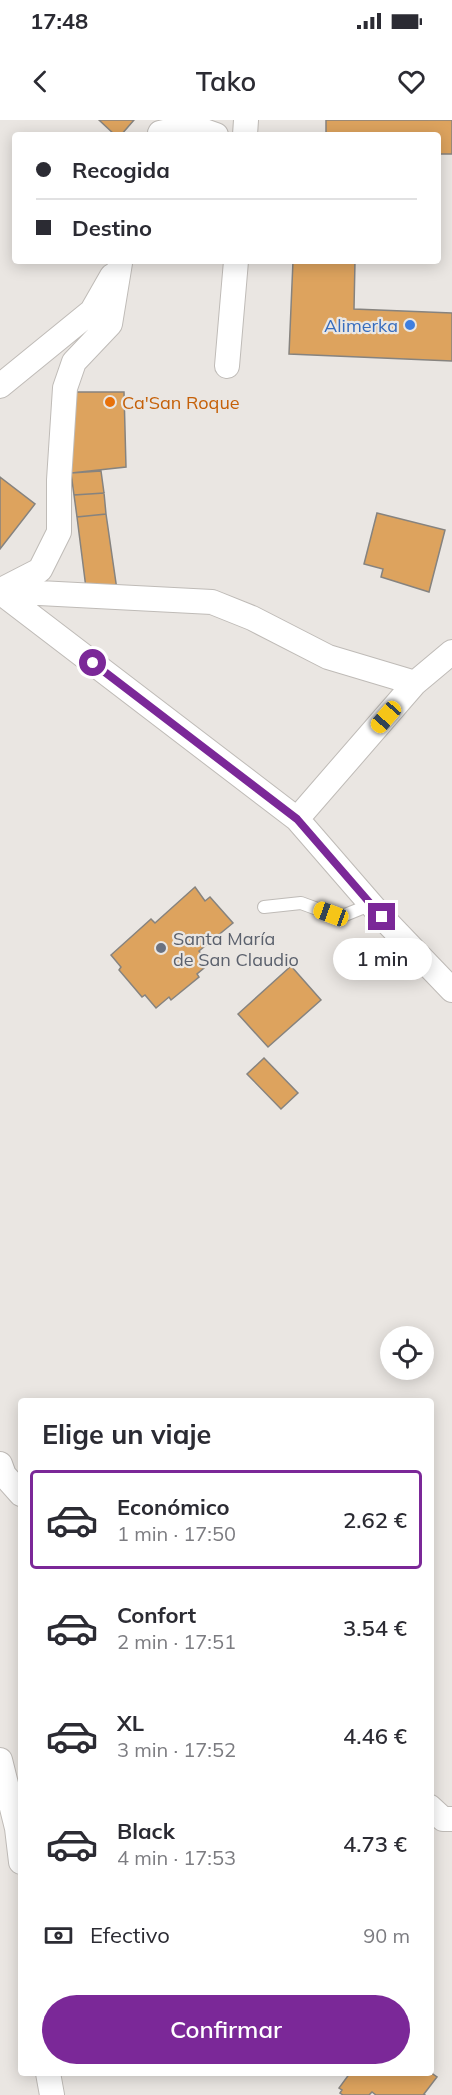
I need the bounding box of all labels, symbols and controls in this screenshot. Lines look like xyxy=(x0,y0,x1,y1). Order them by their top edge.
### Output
text: 17:48 xyxy=(30,7,88,35)
text: Tako xyxy=(196,64,256,98)
icon: back xyxy=(24,65,57,98)
icon: heart xyxy=(395,65,428,98)
text: Recogida xyxy=(72,156,170,184)
text: Destino xyxy=(72,214,152,242)
place label: Alimerka xyxy=(324,314,398,337)
marker: Alimerka xyxy=(403,318,417,332)
place label: Ca'San Roque xyxy=(122,391,240,414)
marker: Ca'San Roque xyxy=(103,395,117,409)
route start xyxy=(79,649,106,676)
car xyxy=(367,698,405,736)
car xyxy=(311,899,351,929)
route end xyxy=(368,903,395,930)
place label: Santa María de San Claudio xyxy=(173,927,299,971)
callout: 1 min xyxy=(332,938,431,980)
marker: Santa María de San Claudio xyxy=(154,941,168,955)
text: 1 min xyxy=(357,946,408,971)
map controls xyxy=(380,1326,434,1380)
button: locate xyxy=(380,1326,434,1380)
text: Elige un viaje xyxy=(42,1417,211,1451)
icon: car xyxy=(45,1493,99,1547)
text: Económico xyxy=(117,1493,230,1521)
text: 2.62 € xyxy=(343,1506,407,1534)
text: 1 min · 17:50 xyxy=(117,1521,236,1546)
icon: car xyxy=(45,1601,99,1655)
text: Confort xyxy=(117,1601,196,1629)
text: 3.54 € xyxy=(343,1614,407,1642)
text: 2 min · 17:51 xyxy=(117,1629,236,1654)
icon: car xyxy=(45,1709,99,1763)
text: XL xyxy=(117,1709,144,1737)
text: 4.46 € xyxy=(343,1722,407,1750)
text: 3 min · 17:52 xyxy=(117,1737,236,1762)
icon: car xyxy=(45,1817,99,1871)
text: Black xyxy=(117,1817,175,1845)
text: 4.73 € xyxy=(343,1830,407,1858)
text: 4 min · 17:53 xyxy=(117,1845,236,1870)
icon: cash xyxy=(42,1919,75,1952)
text: Efectivo xyxy=(90,1921,170,1949)
text: 90 m xyxy=(363,1923,410,1948)
button: Confirmar xyxy=(42,1995,410,2064)

